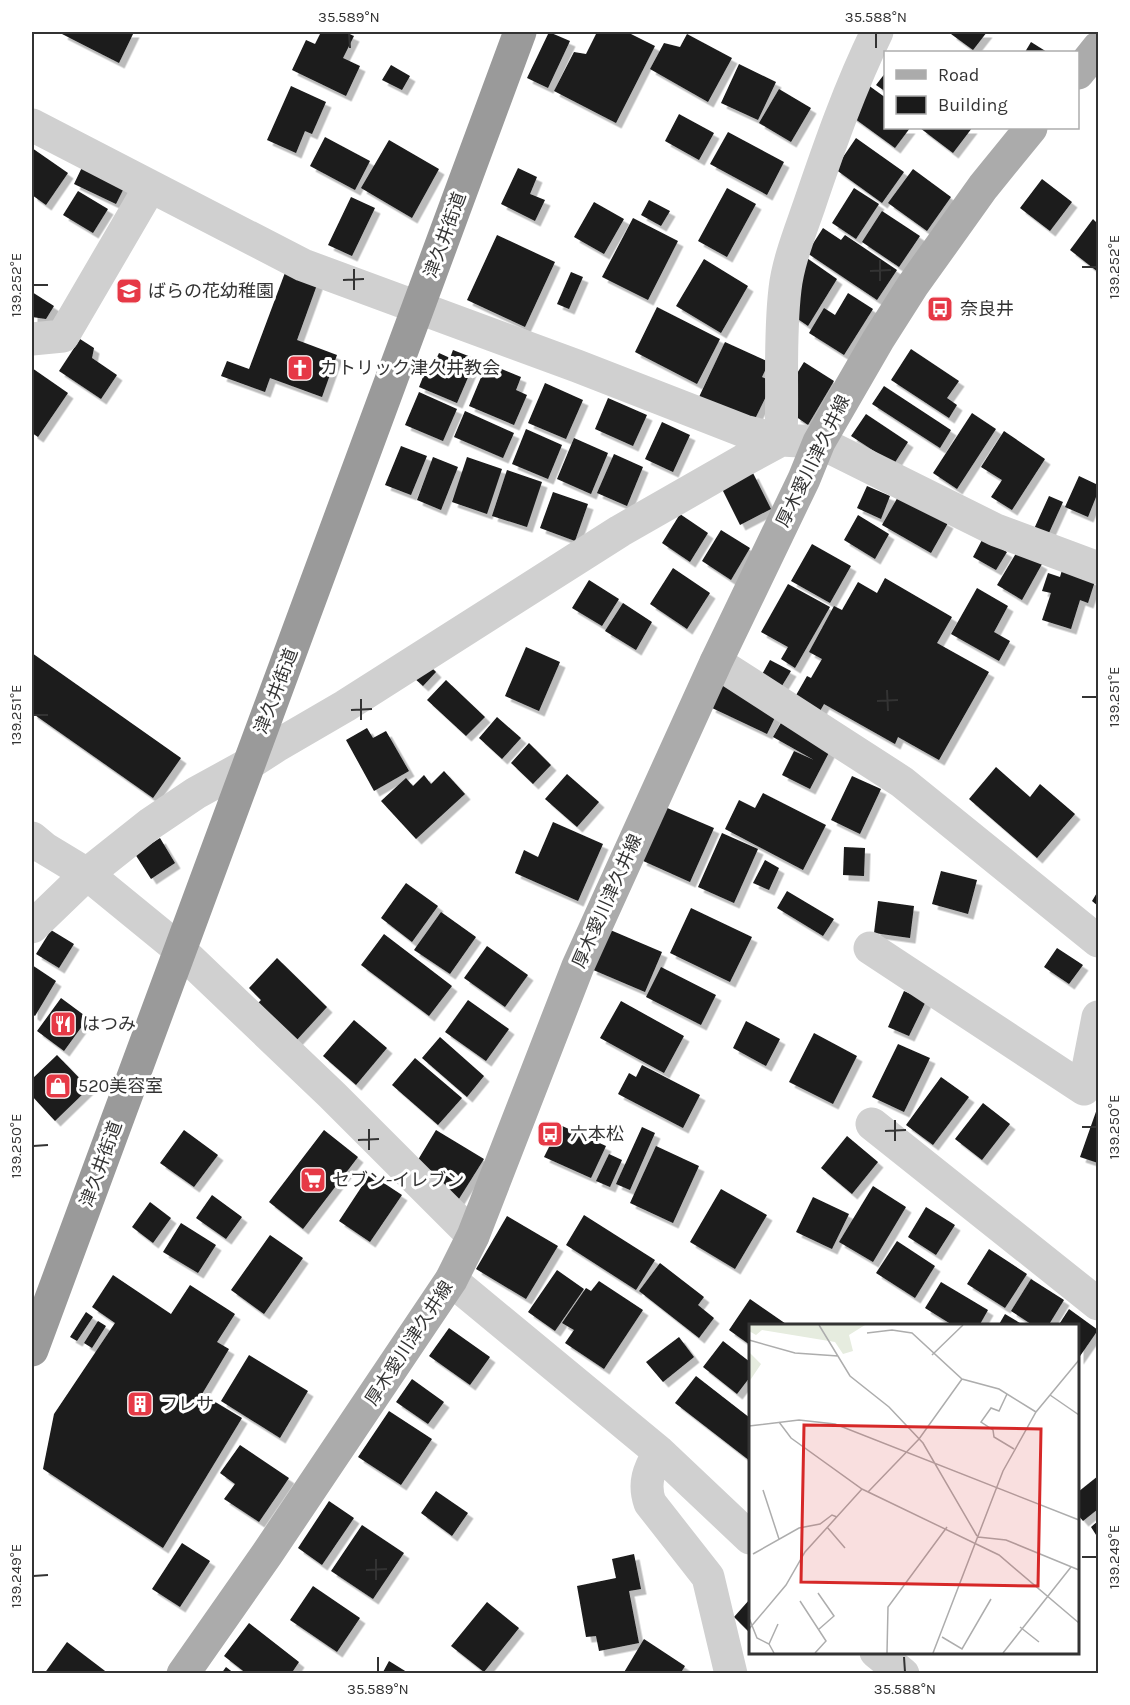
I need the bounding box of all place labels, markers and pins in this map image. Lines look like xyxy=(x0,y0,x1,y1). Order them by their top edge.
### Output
school or university icon: ばらの花幼稚園 xyxy=(114,276,144,306)
place label: ばらの花幼稚園 xyxy=(148,280,274,302)
bus stop icon: 奈良井 xyxy=(925,294,955,324)
place label: 奈良井 xyxy=(960,298,1014,320)
church icon: カトリック津久井教会 xyxy=(285,353,315,383)
place label: カトリック津久井教会 xyxy=(320,357,500,379)
restaurant icon: はつみ xyxy=(48,1009,78,1039)
place label: はつみ xyxy=(82,1013,136,1035)
shop icon: 520美容室 xyxy=(43,1071,73,1101)
place label: 520美容室 xyxy=(78,1075,163,1097)
bus stop icon: 六本松 xyxy=(535,1119,565,1149)
place label: 六本松 xyxy=(570,1123,624,1145)
supermarket icon: セブン-イレブン xyxy=(298,1165,328,1195)
place label: セブン-イレブン xyxy=(332,1169,464,1191)
building icon: フレサ xyxy=(125,1389,155,1419)
place label: フレサ xyxy=(160,1393,214,1415)

